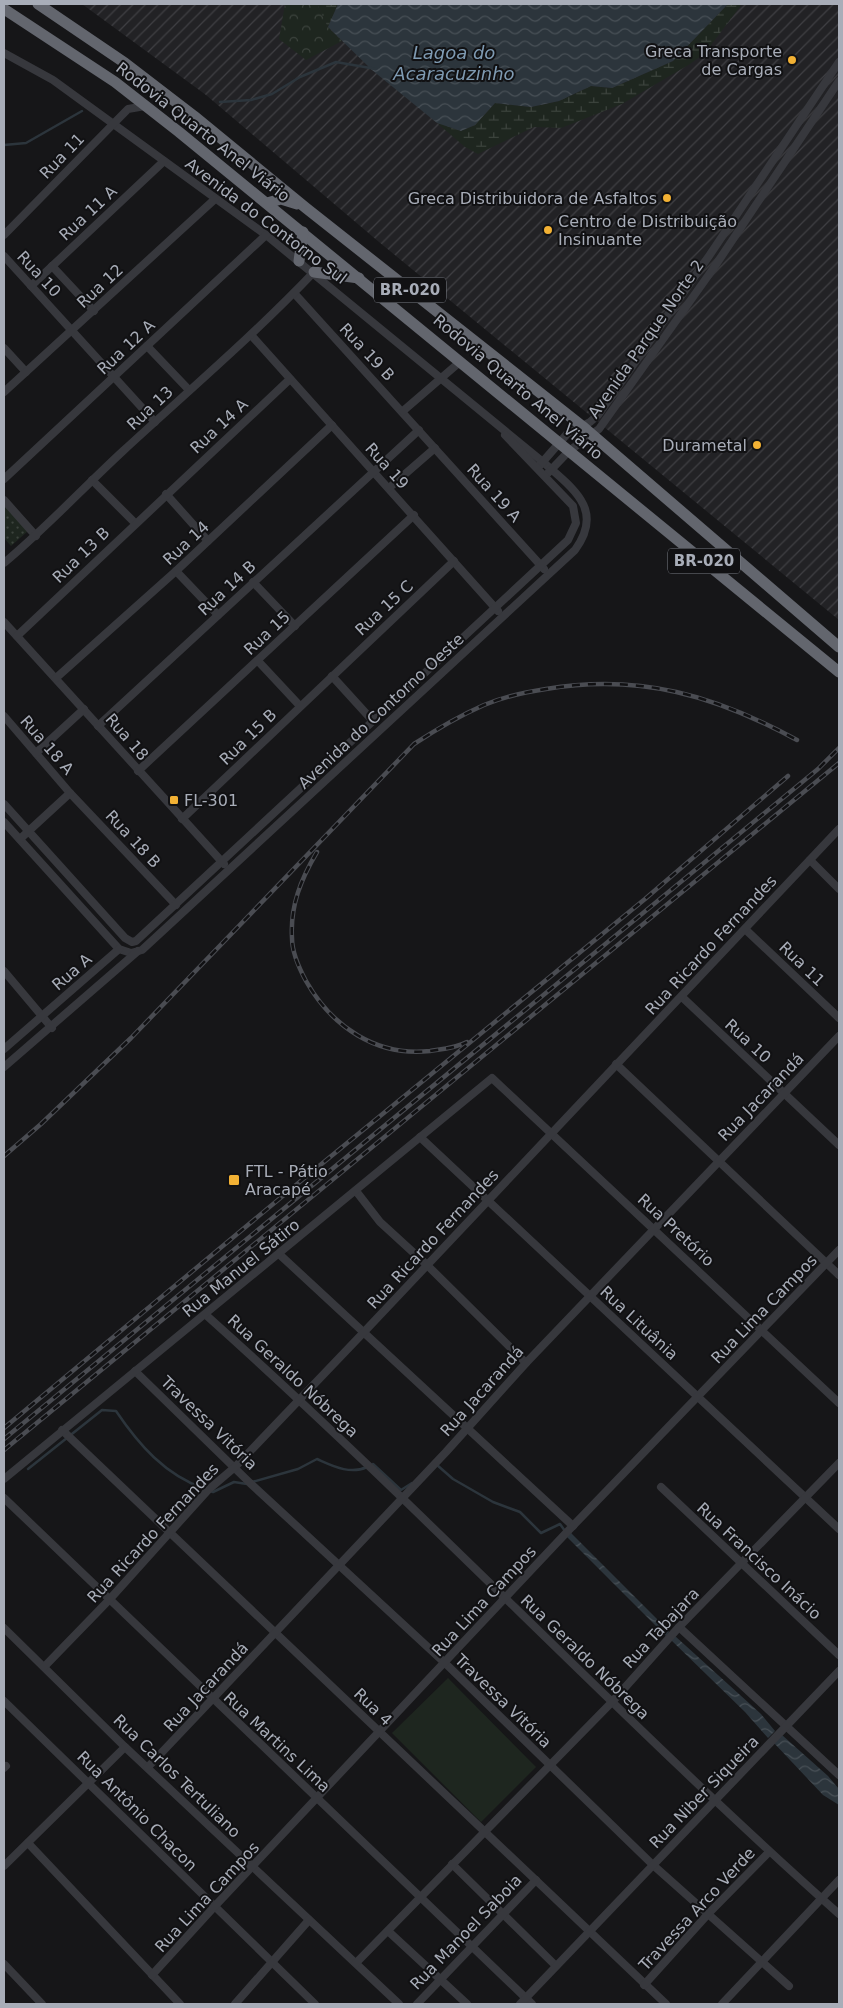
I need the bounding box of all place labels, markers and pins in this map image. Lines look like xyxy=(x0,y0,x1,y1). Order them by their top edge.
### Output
place label: Greca Transporte de Cargas xyxy=(645,42,782,79)
marker: Greca Transporte de Cargas xyxy=(786,54,798,66)
place label: Greca Distribuidora de Asfaltos xyxy=(408,189,657,208)
marker: Greca Distribuidora de Asfaltos xyxy=(661,192,673,204)
place label: Centro de Distribuição Insinuante xyxy=(558,212,737,249)
marker: Centro de Distribuição Insinuante xyxy=(542,224,554,236)
place label: Durametal xyxy=(662,436,747,455)
marker: Durametal xyxy=(751,439,763,451)
place label: FL-301 xyxy=(184,791,238,810)
marker: FL-301 xyxy=(168,794,180,806)
place label: FTL - Pátio Aracapé xyxy=(245,1162,328,1199)
marker: FTL - Pátio Aracapé xyxy=(227,1173,241,1187)

